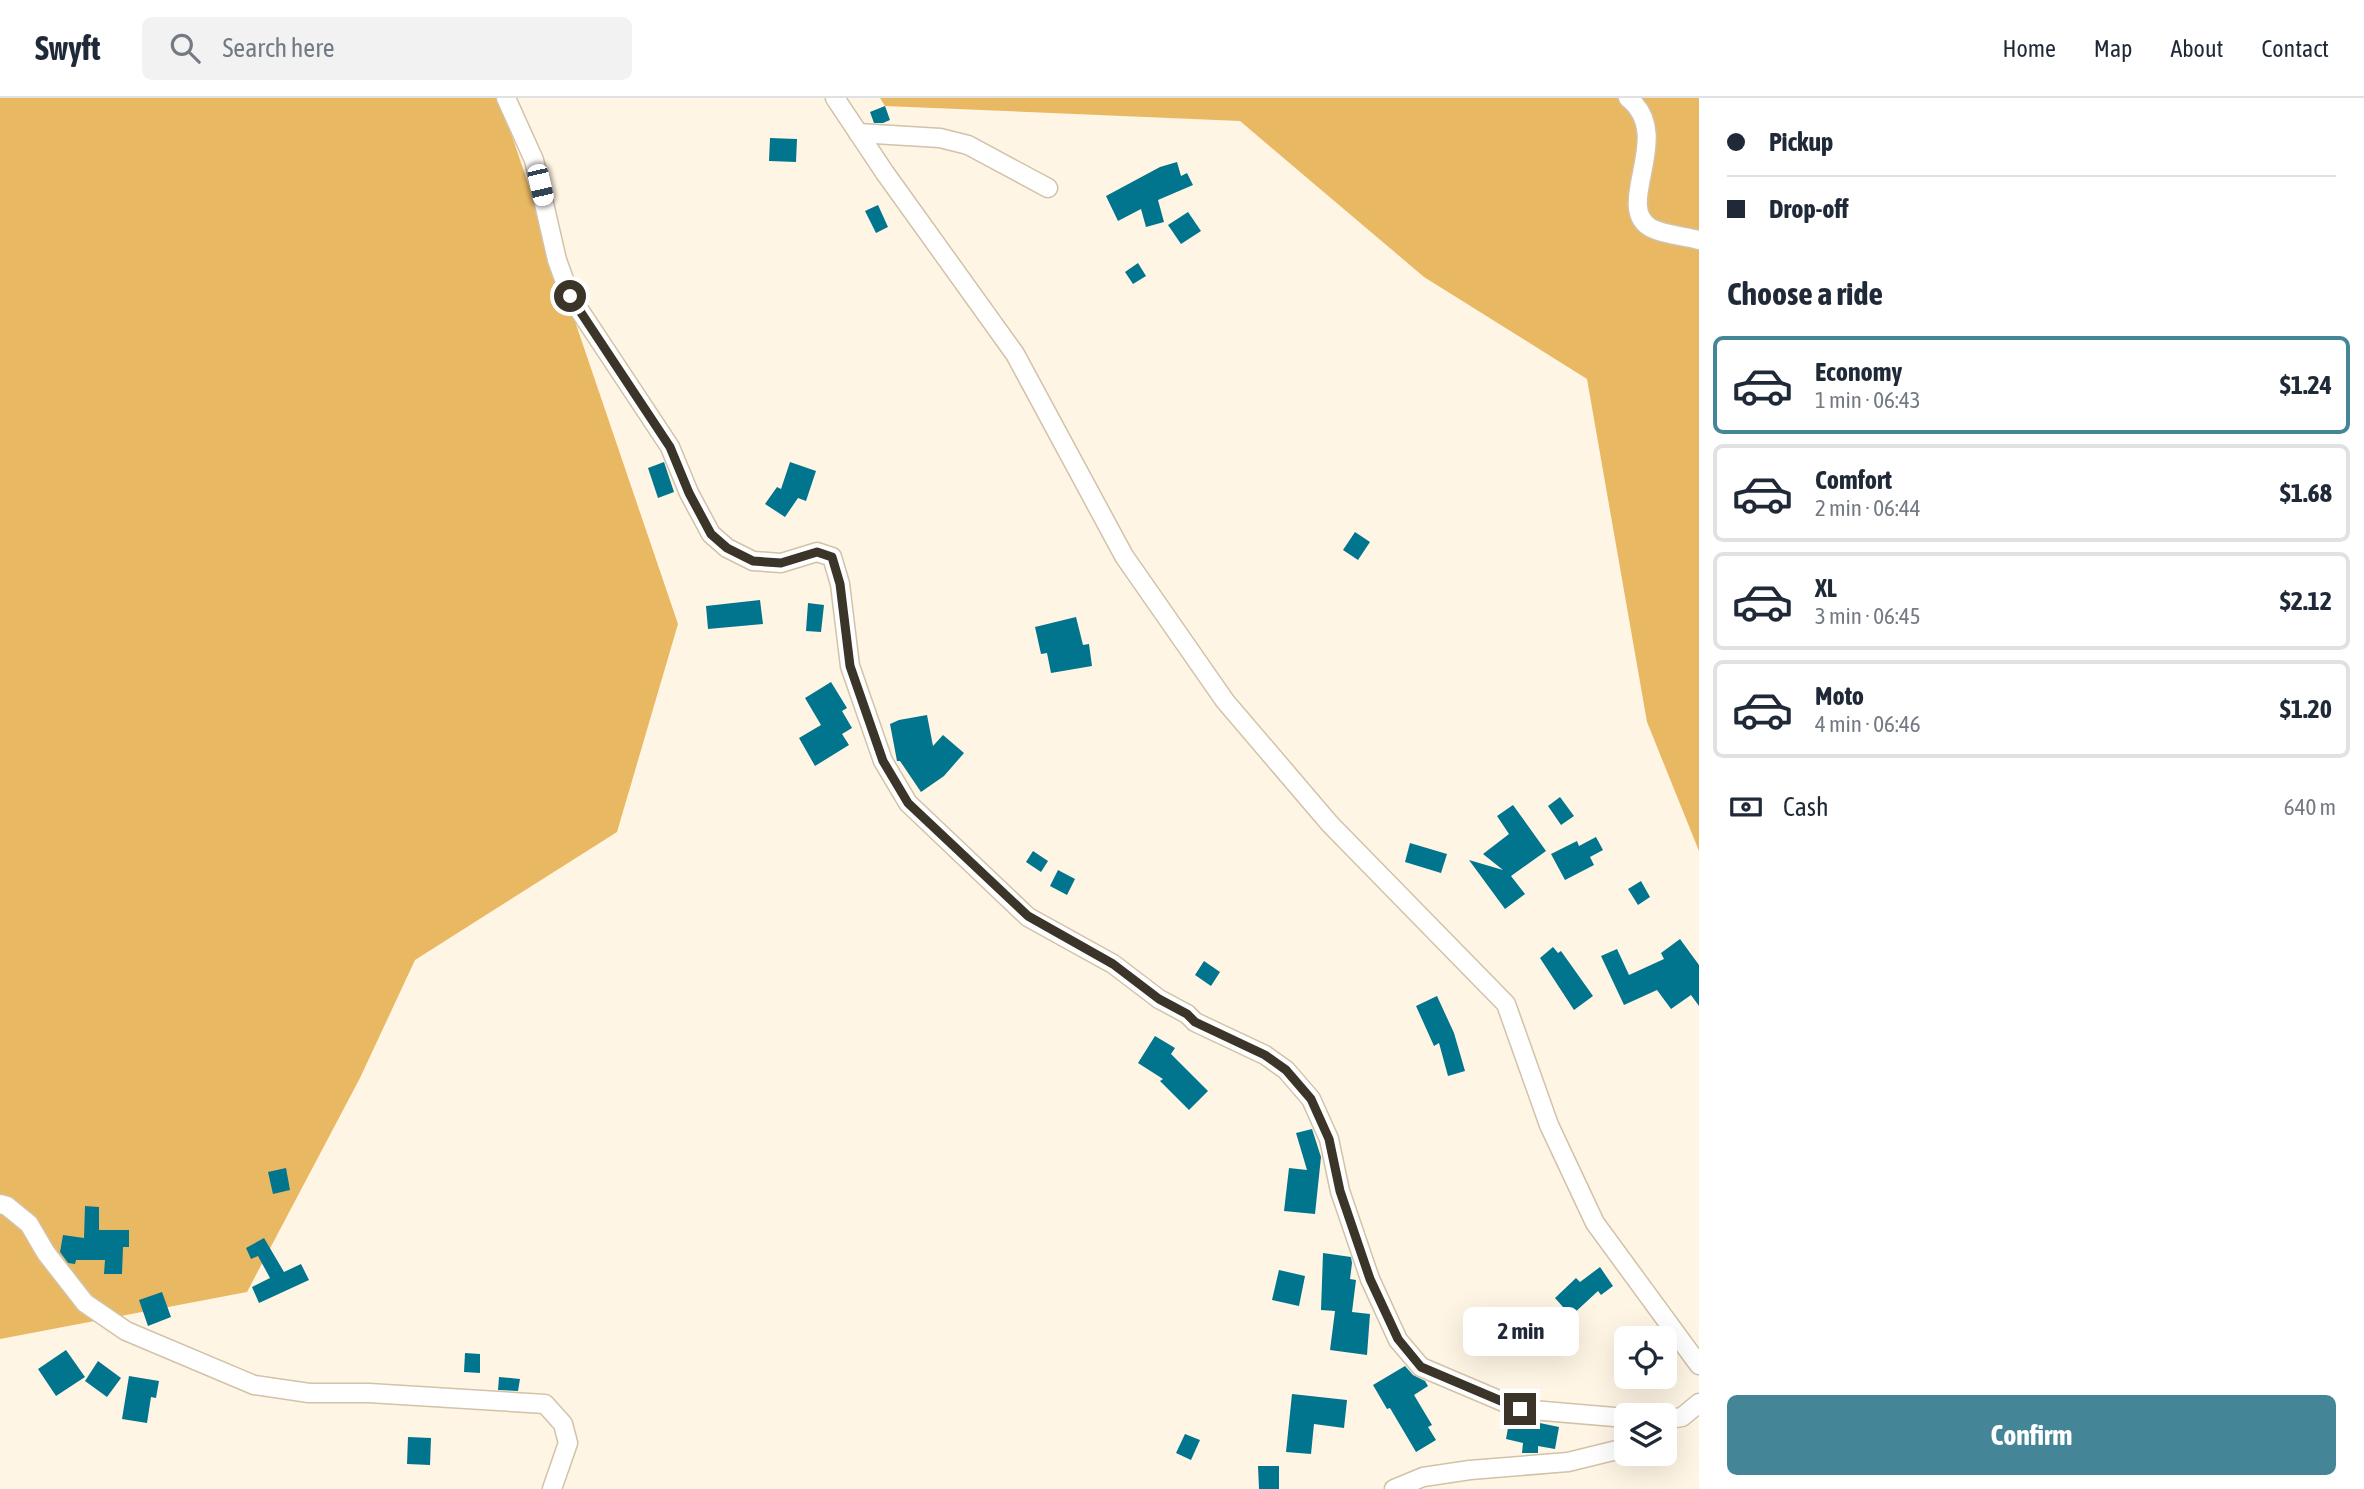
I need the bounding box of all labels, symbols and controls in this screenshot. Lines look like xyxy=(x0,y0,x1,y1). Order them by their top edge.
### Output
search box xyxy=(142,17,632,80)
text: Swyft xyxy=(35,29,100,67)
icon: search xyxy=(166,29,204,67)
text: Search here xyxy=(222,33,335,63)
text: Home xyxy=(2002,35,2056,62)
text: Map xyxy=(2094,35,2132,62)
text: About xyxy=(2170,35,2223,62)
text: Contact xyxy=(2261,35,2329,62)
text: Pickup xyxy=(1769,127,1833,157)
car xyxy=(526,162,555,208)
text: Drop-off xyxy=(1769,194,1849,224)
text: Choose a ride xyxy=(1727,275,1883,312)
route start xyxy=(554,280,586,312)
icon: car xyxy=(1731,354,1794,417)
text: Economy xyxy=(1815,357,1902,387)
text: $1.24 xyxy=(2280,370,2332,400)
text: 1 min · 06:43 xyxy=(1815,387,1921,413)
icon: car xyxy=(1731,462,1794,525)
text: Comfort xyxy=(1815,465,1892,495)
text: $1.68 xyxy=(2280,478,2332,508)
text: 2 min · 06:44 xyxy=(1815,495,1921,521)
icon: car xyxy=(1731,570,1794,633)
text: XL xyxy=(1815,573,1837,603)
text: $2.12 xyxy=(2280,586,2332,616)
text: 3 min · 06:45 xyxy=(1815,603,1921,629)
icon: car xyxy=(1731,678,1794,741)
text: Moto xyxy=(1815,681,1864,711)
text: $1.20 xyxy=(2280,694,2332,724)
text: 4 min · 06:46 xyxy=(1815,711,1921,737)
icon: cash xyxy=(1727,788,1765,826)
text: Cash xyxy=(1783,792,1829,822)
text: 640 m xyxy=(2284,794,2336,820)
callout: 2 min xyxy=(1462,1308,1578,1356)
text: 2 min xyxy=(1498,1318,1544,1344)
map controls xyxy=(1614,1326,1677,1466)
button: locate xyxy=(1614,1326,1677,1389)
route end xyxy=(1504,1393,1536,1425)
button: Confirm xyxy=(1727,1395,2336,1475)
button: layers xyxy=(1614,1403,1677,1466)

